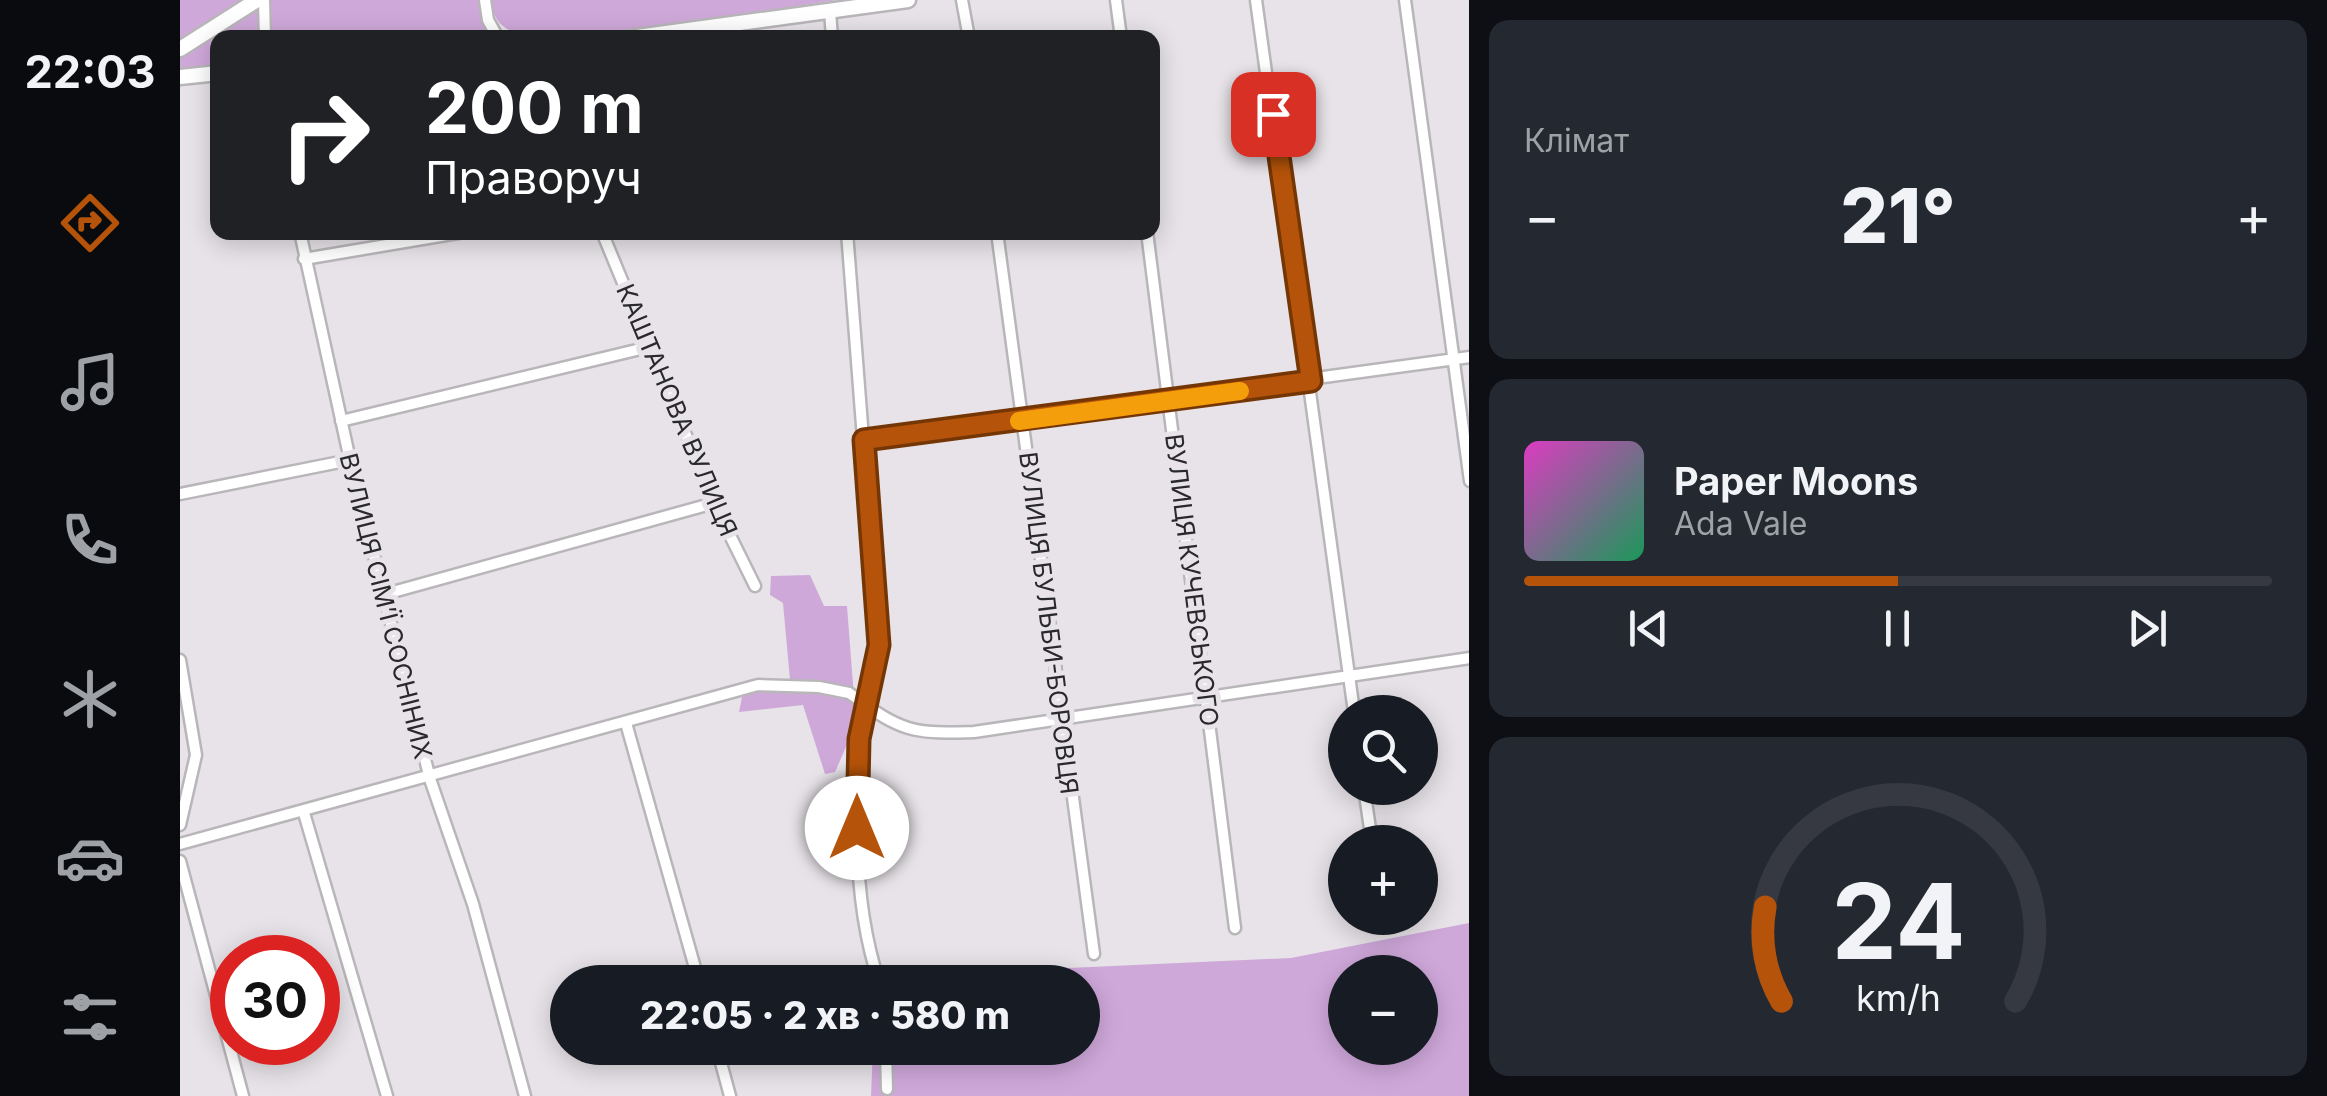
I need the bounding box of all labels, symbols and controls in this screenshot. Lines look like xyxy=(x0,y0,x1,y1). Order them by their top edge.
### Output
text: 22:03 xyxy=(24,44,156,99)
text: 200 m xyxy=(425,65,644,150)
icon: right xyxy=(260,70,390,200)
pin xyxy=(1231,72,1316,157)
icon: arrive xyxy=(1246,87,1301,142)
text: Клімат xyxy=(1524,121,1629,160)
text: Праворуч xyxy=(425,150,642,205)
text: 21° xyxy=(1840,170,1956,261)
text: − xyxy=(1524,183,1560,249)
text: + xyxy=(2236,183,2272,249)
icon: directions xyxy=(55,188,125,258)
street label: КАШТАНОВА ВУЛИЦЯ xyxy=(610,279,744,541)
icon: music xyxy=(55,347,125,417)
street label: ВУЛИЦЯ КУЧЕВСЬКОГО xyxy=(1159,432,1225,728)
street label: ВУЛИЦЯ СІМ’Ї СОСНІНИХ xyxy=(333,450,439,762)
street label: ВУЛИЦЯ БУЛЬБИ-БОРОВЦЯ xyxy=(1013,450,1085,796)
text: Paper Moons xyxy=(1674,458,1918,504)
text: Ada Vale xyxy=(1674,504,1807,543)
icon: phone xyxy=(55,505,125,575)
icon: previous xyxy=(1621,601,1676,656)
icon: pause xyxy=(1870,601,1925,656)
icon: next xyxy=(2120,601,2175,656)
icon: climate xyxy=(55,664,125,734)
map controls xyxy=(1328,695,1438,1065)
button: search xyxy=(1328,695,1438,805)
position arrow xyxy=(805,776,909,880)
icon: car xyxy=(55,823,125,893)
button: + xyxy=(1328,825,1438,935)
text: 24 xyxy=(1831,858,1965,984)
speed limit sign: 30 xyxy=(210,935,340,1065)
button: − xyxy=(1328,955,1438,1065)
text: km/h xyxy=(1856,976,1940,1020)
icon: filters xyxy=(55,982,125,1052)
text: 22:05 · 2 хв · 580 m xyxy=(640,992,1010,1038)

